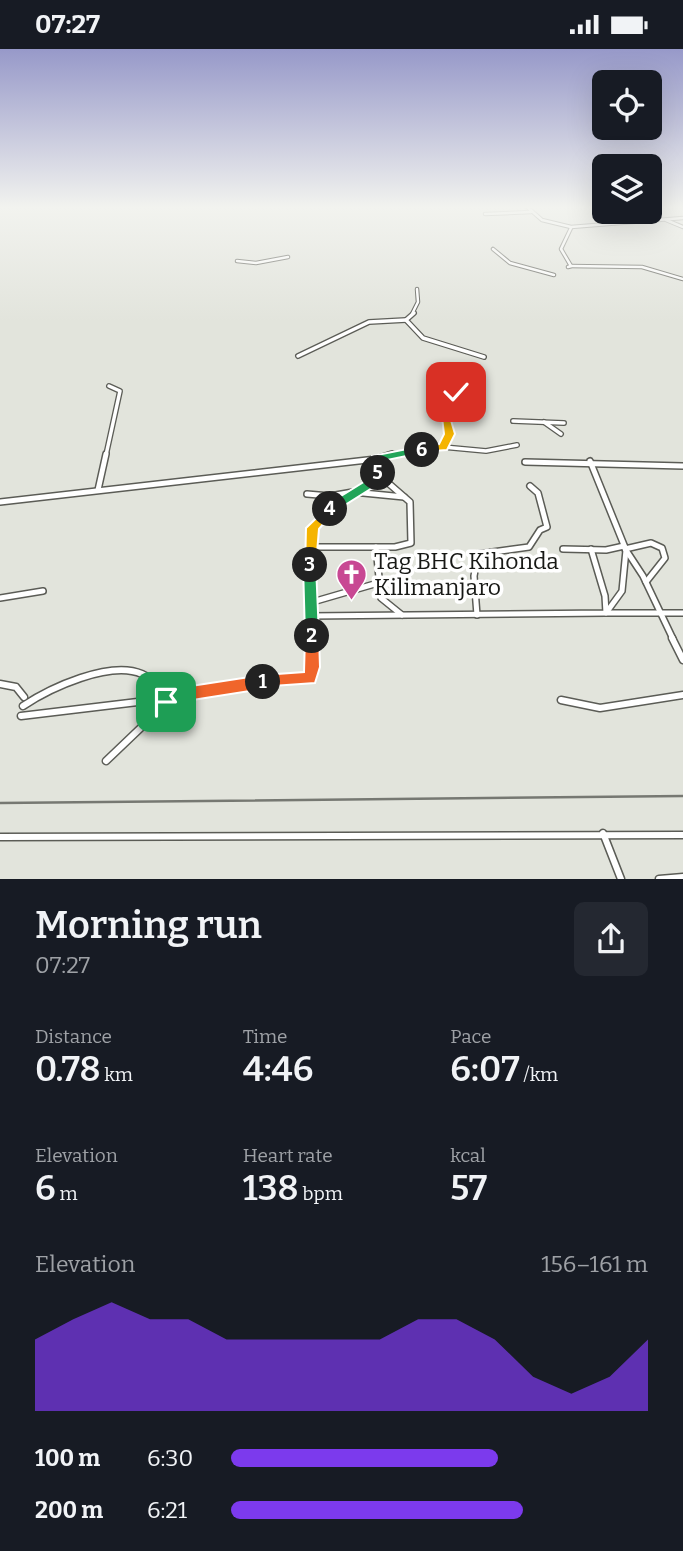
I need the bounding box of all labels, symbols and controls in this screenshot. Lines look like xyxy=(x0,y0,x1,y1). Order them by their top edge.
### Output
text: 07:27 xyxy=(35,9,100,40)
map controls xyxy=(592,70,662,224)
button: locate xyxy=(592,70,662,140)
button: layers xyxy=(592,154,662,224)
pin xyxy=(426,362,486,422)
icon: check xyxy=(437,373,475,411)
pin: 6 xyxy=(404,433,440,467)
text: 6 xyxy=(416,438,427,461)
pin: 5 xyxy=(360,455,396,491)
text: 5 xyxy=(372,461,383,484)
pin: 4 xyxy=(312,491,348,526)
text: 4 xyxy=(324,497,335,520)
pin: 3 xyxy=(292,547,328,583)
place label: Tag BHC Kihonda Kilimanjaro xyxy=(374,547,559,601)
text: 3 xyxy=(304,553,315,576)
church icon: Tag BHC Kihonda Kilimanjaro xyxy=(334,557,368,601)
pin: 2 xyxy=(294,619,330,653)
text: 2 xyxy=(306,624,317,647)
pin: 1 xyxy=(246,665,280,699)
text: 1 xyxy=(258,670,267,693)
pin xyxy=(136,672,196,732)
icon: arrive xyxy=(147,683,185,721)
text: Morning run xyxy=(35,902,262,948)
button: share xyxy=(574,902,648,976)
text: 07:27 xyxy=(35,951,90,979)
text: Distance xyxy=(35,1025,112,1048)
text: Time xyxy=(243,1025,288,1048)
text: Pace xyxy=(450,1025,491,1048)
text: 0.78 xyxy=(35,1048,100,1090)
text: 4:46 xyxy=(243,1048,313,1090)
text: 6:07 xyxy=(450,1048,520,1090)
text: km xyxy=(100,1063,133,1086)
text: /km xyxy=(520,1063,558,1086)
text: Elevation xyxy=(35,1144,118,1167)
text: Heart rate xyxy=(243,1144,333,1167)
text: kcal xyxy=(450,1144,486,1167)
text: 6 xyxy=(35,1167,56,1209)
text: 138 xyxy=(243,1167,299,1209)
text: 57 xyxy=(450,1167,487,1209)
text: m xyxy=(56,1182,78,1205)
text: bpm xyxy=(299,1182,343,1205)
text: Elevation xyxy=(35,1250,135,1278)
text: 156–161 m xyxy=(541,1250,648,1278)
text: 100 m xyxy=(35,1444,100,1472)
text: 6:30 xyxy=(147,1444,193,1472)
text: 200 m xyxy=(35,1496,103,1524)
text: 6:21 xyxy=(147,1496,187,1524)

